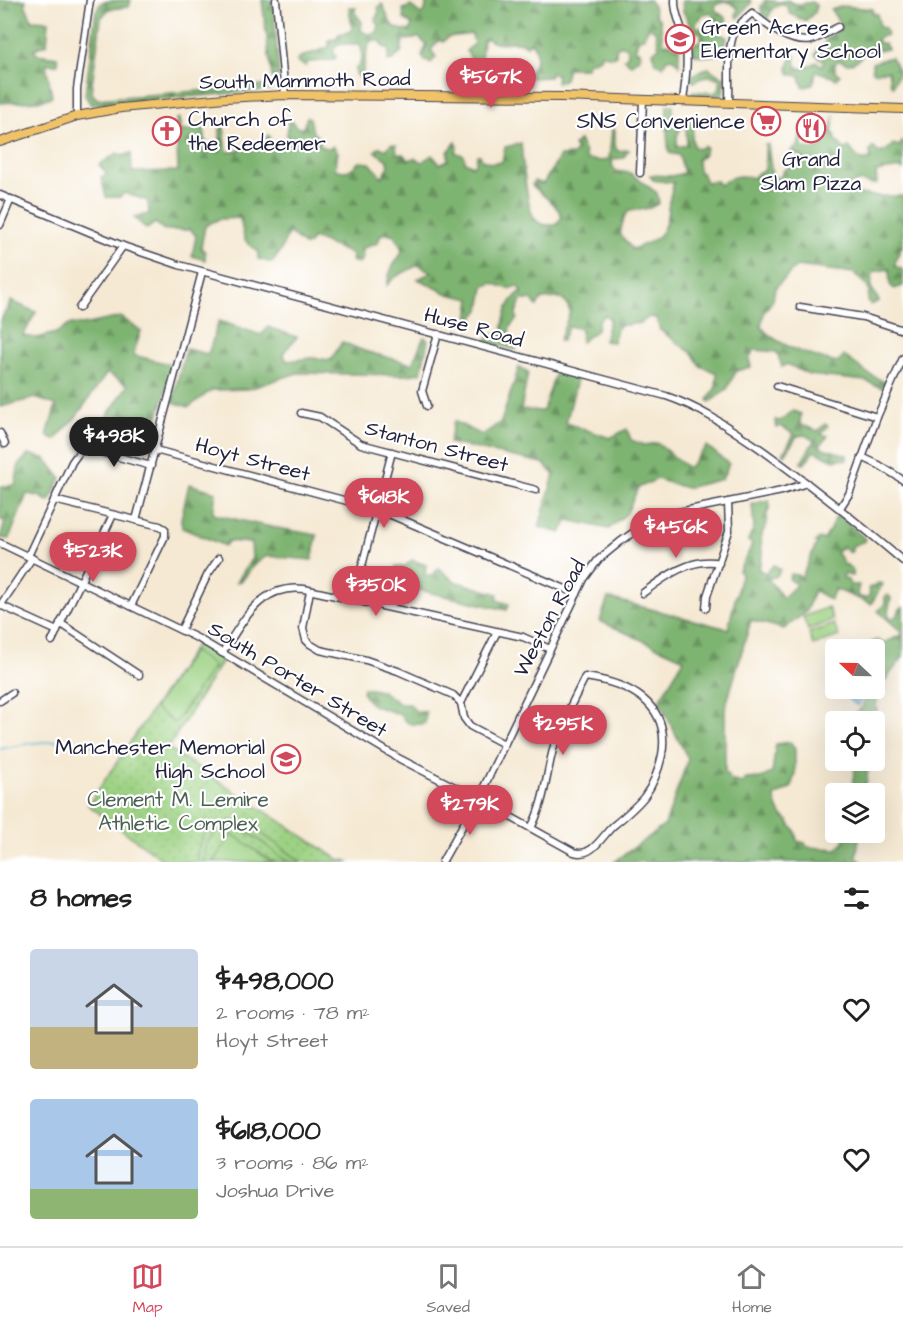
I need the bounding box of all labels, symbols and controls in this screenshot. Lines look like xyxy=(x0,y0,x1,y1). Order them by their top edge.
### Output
place label: Green Acres Elementary School xyxy=(701,13,881,68)
school or university icon: Green Acres Elementary School xyxy=(664,23,696,55)
pin: $567K xyxy=(449,58,533,109)
text: $567K xyxy=(460,63,522,91)
street label: South Mammoth Road xyxy=(199,64,411,97)
place label: Church of the Redeemer xyxy=(188,105,326,158)
supermarket icon: SNS Convenience xyxy=(750,105,782,137)
place label: SNS Convenience xyxy=(577,107,745,136)
restaurant icon: Grand Slam Pizza xyxy=(795,112,827,144)
church icon: Church of the Redeemer xyxy=(151,115,183,147)
place label: Grand Slam Pizza xyxy=(761,145,861,198)
street label: Huse Road xyxy=(421,300,527,355)
street label: Stanton Street xyxy=(362,413,512,480)
pin: $498K xyxy=(72,417,156,468)
text: $498K xyxy=(83,422,145,450)
street label: Hoyt Street xyxy=(192,430,314,491)
pin: $618K xyxy=(342,478,426,529)
text: $618K xyxy=(358,483,410,511)
pin: $456K xyxy=(634,508,718,559)
text: $456K xyxy=(644,513,708,541)
pin: $523K xyxy=(51,532,135,583)
text: $523K xyxy=(63,537,123,565)
street label: Weston Road xyxy=(506,554,593,682)
pin: $350K xyxy=(334,566,418,617)
text: $350K xyxy=(346,571,406,599)
street label: South Porter Street xyxy=(203,614,393,745)
north arrow xyxy=(825,639,885,699)
map controls xyxy=(825,639,885,843)
pin: $295K xyxy=(521,705,605,756)
text: $295K xyxy=(533,710,593,738)
button: locate xyxy=(825,711,885,771)
place label: Manchester Memorial High School xyxy=(55,733,265,788)
school or university icon: Manchester Memorial High School xyxy=(270,743,302,775)
button: layers xyxy=(825,783,885,843)
park label: Clement M. Lemire Athletic Complex xyxy=(87,785,269,839)
pin: $279K xyxy=(428,785,512,836)
text: $279K xyxy=(441,790,499,818)
text: 8 homes xyxy=(30,880,132,916)
icon: filters xyxy=(840,882,873,915)
text: $498,000 xyxy=(216,963,334,999)
icon: home xyxy=(78,973,150,1045)
icon: heart xyxy=(840,993,873,1026)
text: 2 rooms · 78 m² xyxy=(216,999,370,1027)
text: Hoyt Street xyxy=(216,1027,328,1055)
text: $618,000 xyxy=(216,1113,321,1149)
icon: home xyxy=(78,1123,150,1195)
icon: heart xyxy=(840,1143,873,1176)
text: 3 rooms · 86 m² xyxy=(216,1149,369,1177)
text: Joshua Drive xyxy=(216,1177,334,1205)
tab: Map xyxy=(131,1260,164,1318)
tab: Saved xyxy=(426,1260,470,1318)
tab: Home xyxy=(732,1260,772,1318)

